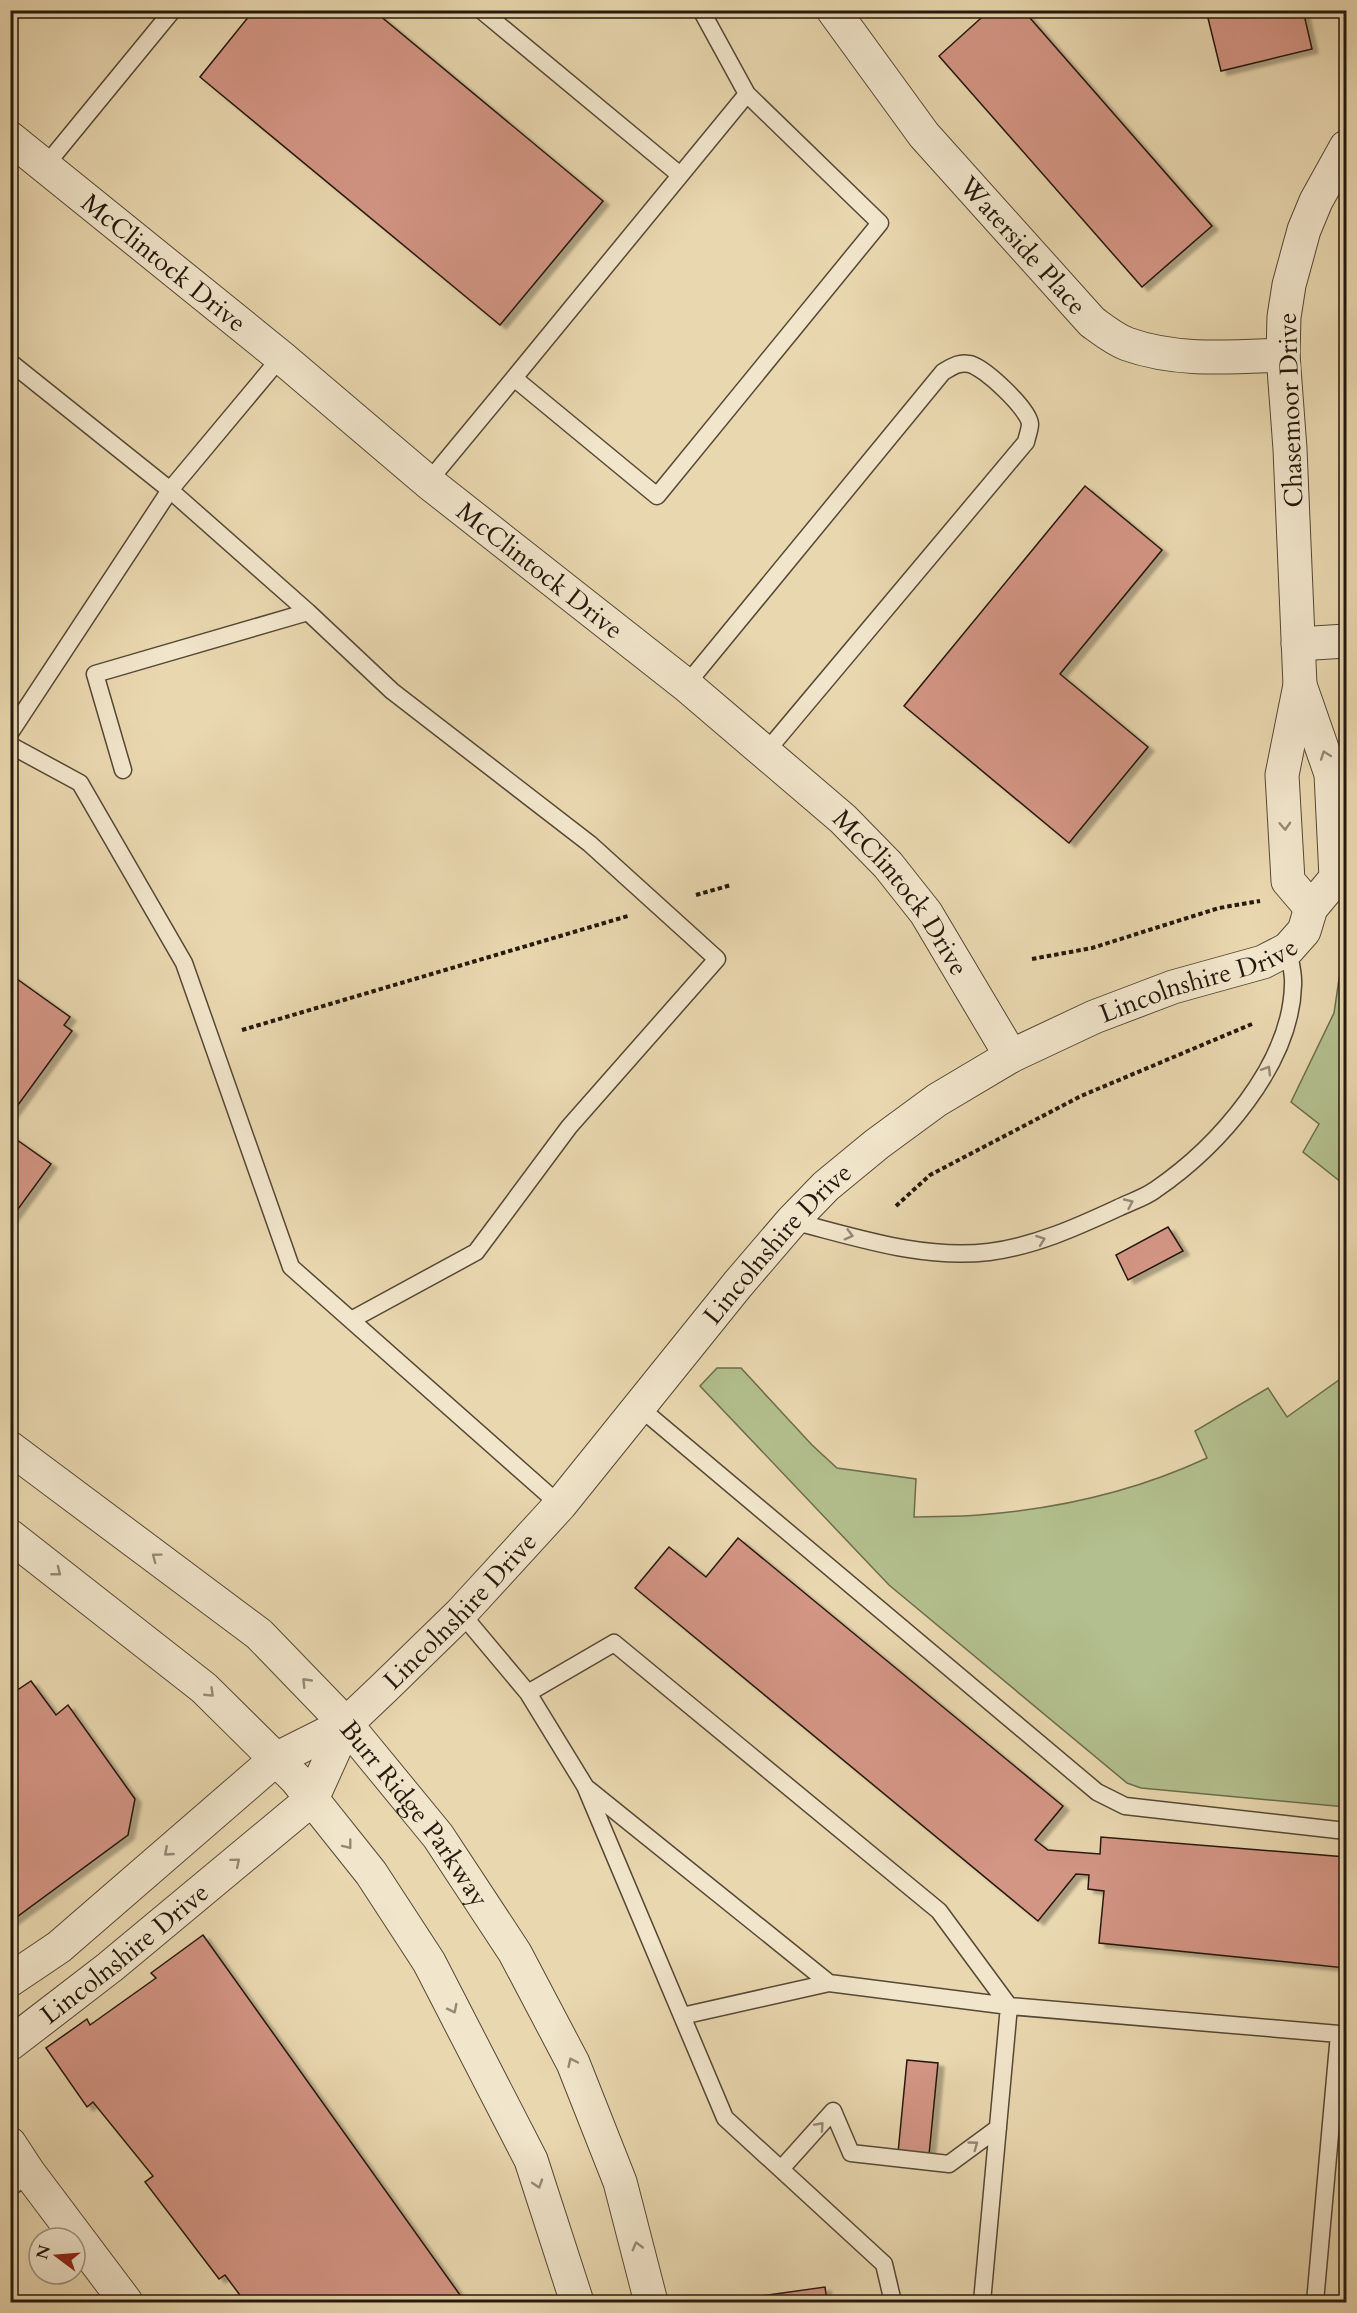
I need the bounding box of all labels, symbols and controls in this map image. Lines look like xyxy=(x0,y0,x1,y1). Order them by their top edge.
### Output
street label: Waterside Place xyxy=(951,168,1094,323)
street label: McClintock Drive xyxy=(74,185,254,340)
street label: Chasemoor Drive xyxy=(1270,312,1311,508)
street label: McClintock Drive xyxy=(449,494,630,647)
one-way arrow xyxy=(1319,750,1332,761)
street label: McClintock Drive xyxy=(825,802,976,982)
one-way arrow xyxy=(1278,821,1291,830)
street label: Lincolnshire Drive xyxy=(1095,932,1307,1031)
one-way arrow xyxy=(1260,1066,1272,1076)
street label: Lincolnshire Drive xyxy=(695,1155,859,1332)
one-way arrow xyxy=(1122,1198,1133,1210)
one-way arrow xyxy=(844,1228,854,1241)
one-way arrow xyxy=(1034,1235,1045,1247)
street label: Lincolnshire Drive xyxy=(376,1525,545,1697)
one-way arrow xyxy=(152,1554,163,1565)
one-way arrow xyxy=(50,1565,61,1576)
one-way arrow xyxy=(302,1679,313,1690)
one-way arrow xyxy=(202,1686,213,1697)
street label: Burr Ridge Parkway xyxy=(332,1713,497,1914)
one-way arrow xyxy=(341,1838,352,1849)
one-way arrow xyxy=(164,1845,175,1856)
one-way arrow xyxy=(229,1859,240,1870)
street label: Lincolnshire Drive xyxy=(33,1875,216,2032)
one-way arrow xyxy=(446,2002,457,2013)
one-way arrow xyxy=(567,2058,579,2069)
one-way arrow xyxy=(813,2122,824,2133)
one-way arrow xyxy=(968,2142,979,2153)
one-way arrow xyxy=(531,2178,544,2189)
north arrow xyxy=(27,2226,87,2286)
one-way arrow xyxy=(631,2241,644,2251)
text: N xyxy=(31,2242,56,2262)

